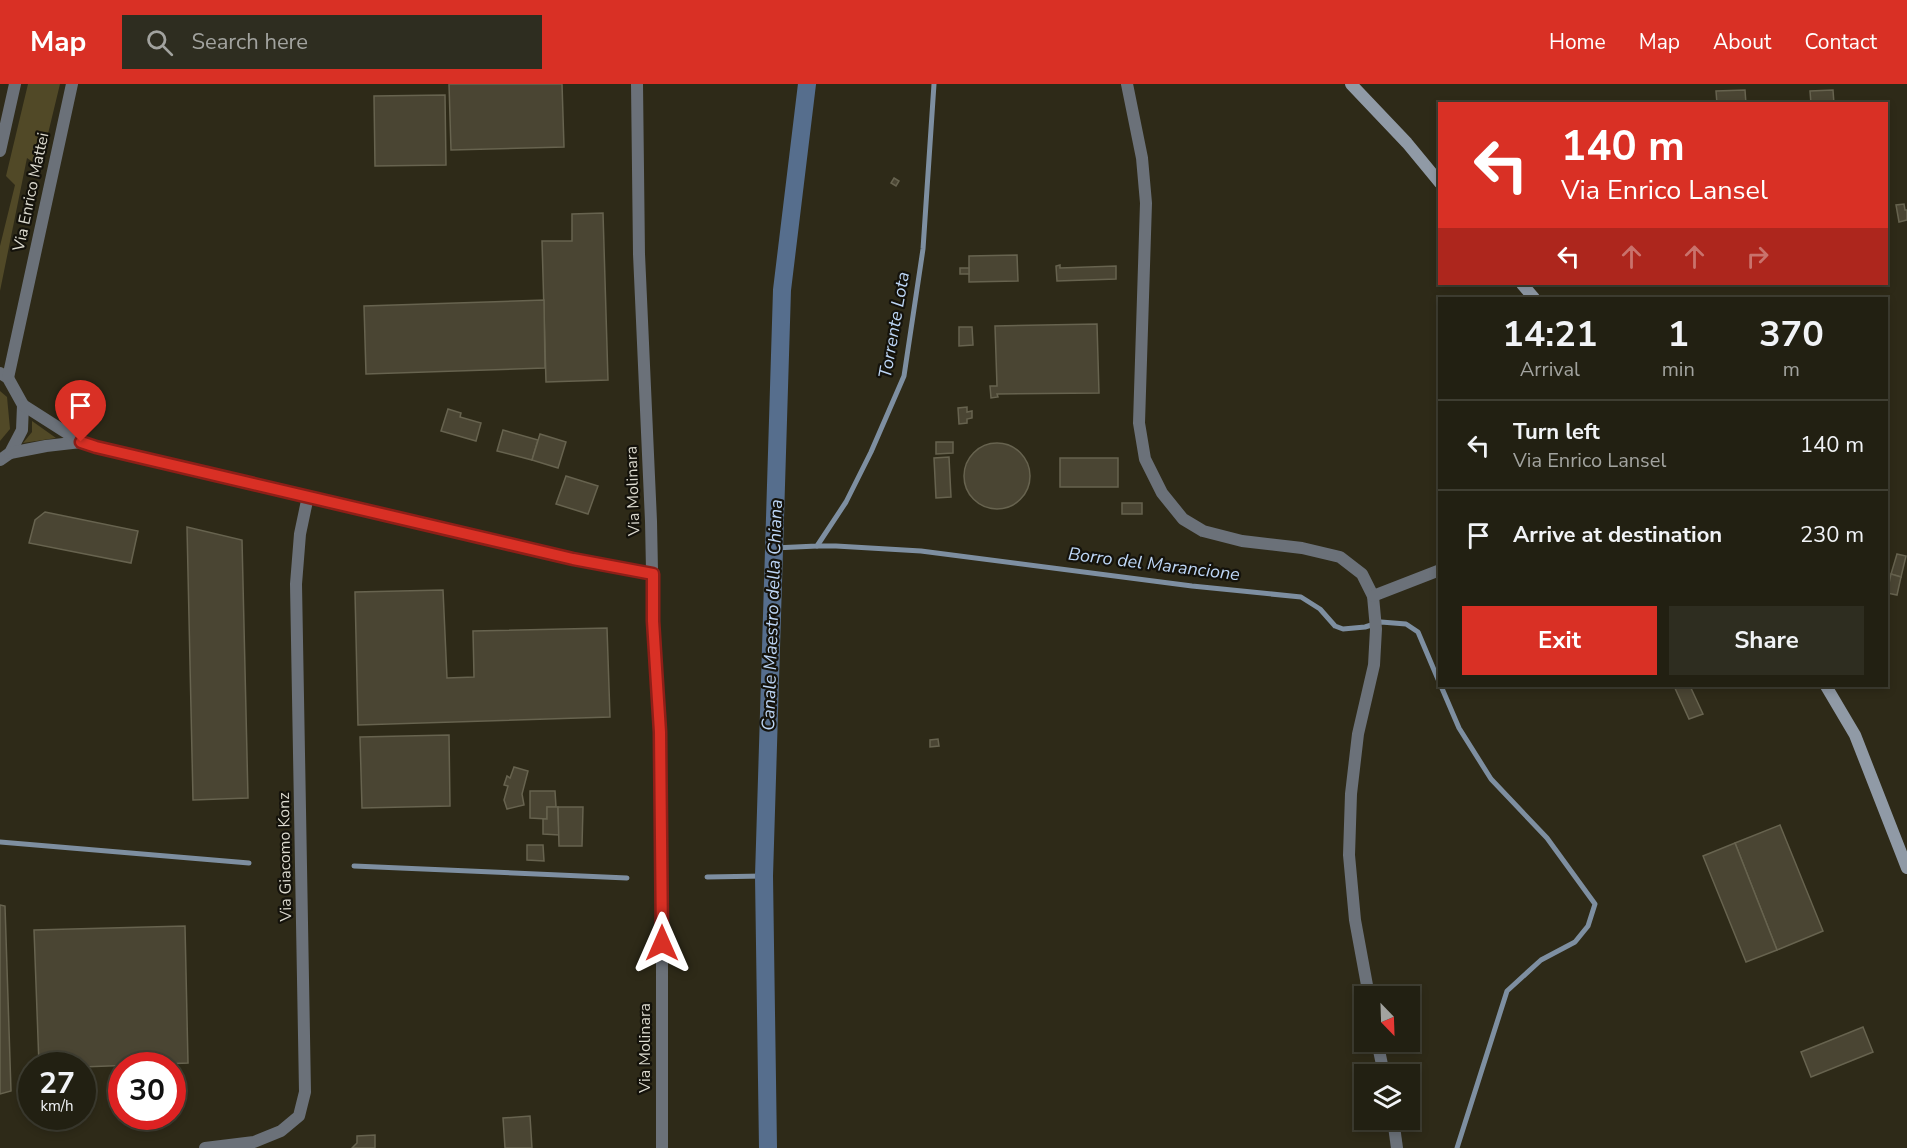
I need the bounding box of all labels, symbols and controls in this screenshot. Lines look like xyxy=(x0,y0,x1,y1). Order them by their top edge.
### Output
search box xyxy=(122,15,542,69)
text: Map xyxy=(30,23,86,61)
icon: search xyxy=(143,26,176,59)
text: Search here xyxy=(191,27,308,57)
text: Home xyxy=(1549,28,1606,56)
text: Map xyxy=(1639,28,1680,56)
text: About xyxy=(1713,28,1771,56)
text: Contact xyxy=(1804,28,1877,56)
text: 140 m xyxy=(1561,118,1685,175)
icon: left xyxy=(1462,126,1540,204)
street label: Via Enrico Mattei xyxy=(7,131,54,254)
text: Via Enrico Lansel xyxy=(1561,172,1768,209)
icon: left xyxy=(1552,240,1585,273)
icon: ahead xyxy=(1615,240,1648,273)
icon: ahead xyxy=(1678,240,1711,273)
icon: right xyxy=(1741,240,1774,273)
water label: Torrente Lota xyxy=(873,270,915,380)
text: 14:21 xyxy=(1502,310,1598,359)
text: 1 xyxy=(1667,310,1689,359)
text: 370 xyxy=(1759,310,1824,359)
text: Arrival xyxy=(1520,356,1580,383)
text: min xyxy=(1662,356,1695,383)
text: m xyxy=(1783,356,1800,383)
pin xyxy=(55,380,106,442)
icon: arrive xyxy=(64,389,97,422)
text: Turn left xyxy=(1513,417,1600,447)
icon: left xyxy=(1462,429,1495,462)
text: 140 m xyxy=(1800,430,1864,460)
street label: Via Molinara xyxy=(620,446,646,537)
text: Via Enrico Lansel xyxy=(1513,447,1666,474)
water label: Canale Maestro della Chiana xyxy=(756,499,788,731)
icon: arrive xyxy=(1462,519,1495,552)
text: Arrive at destination xyxy=(1513,520,1722,550)
text: 230 m xyxy=(1800,520,1864,550)
water label: Borro del Marancione xyxy=(1067,542,1242,587)
button: Exit xyxy=(1462,606,1657,675)
button: Share xyxy=(1669,606,1864,675)
street label: Via Giacomo Konz xyxy=(273,792,297,923)
position arrow xyxy=(630,911,694,975)
north arrow xyxy=(1354,986,1420,1052)
map controls xyxy=(1354,986,1420,1130)
street label: Via Molinara xyxy=(634,1003,656,1094)
speed limit sign: 30 xyxy=(108,1052,186,1130)
text: 27 xyxy=(39,1063,75,1104)
button: layers xyxy=(1354,1064,1420,1130)
text: km/h xyxy=(40,1096,74,1116)

